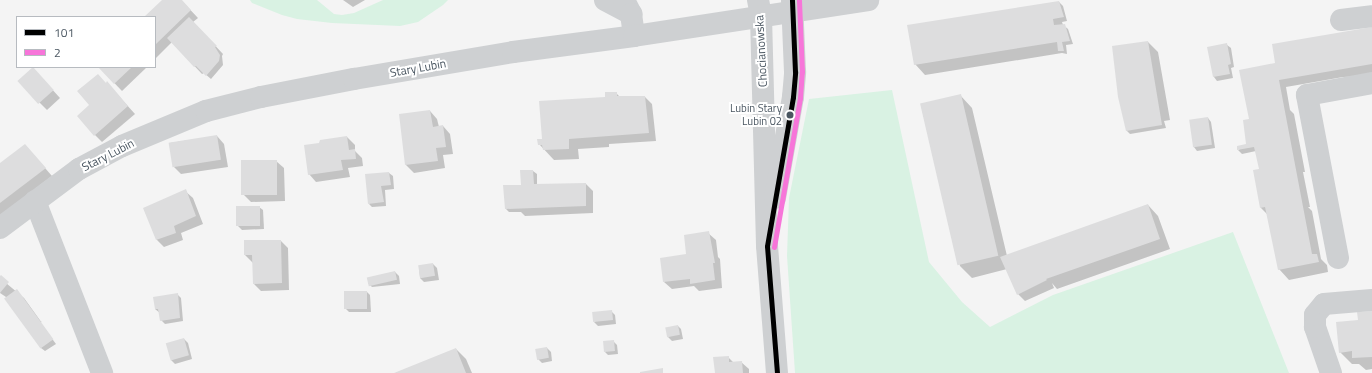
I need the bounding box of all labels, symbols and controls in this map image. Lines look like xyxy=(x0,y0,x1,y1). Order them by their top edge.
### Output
street label: Chocianowska xyxy=(752,15,770,87)
legend xyxy=(16,16,156,68)
text: 101 xyxy=(54,23,74,42)
text: 2 xyxy=(54,43,61,62)
street label: Stary Lubin xyxy=(389,56,447,80)
place label: Lubin Stary Lubin 02 xyxy=(730,102,782,128)
marker: Lubin Stary Lubin 02 xyxy=(785,110,795,120)
street label: Stary Lubin xyxy=(79,136,137,174)

